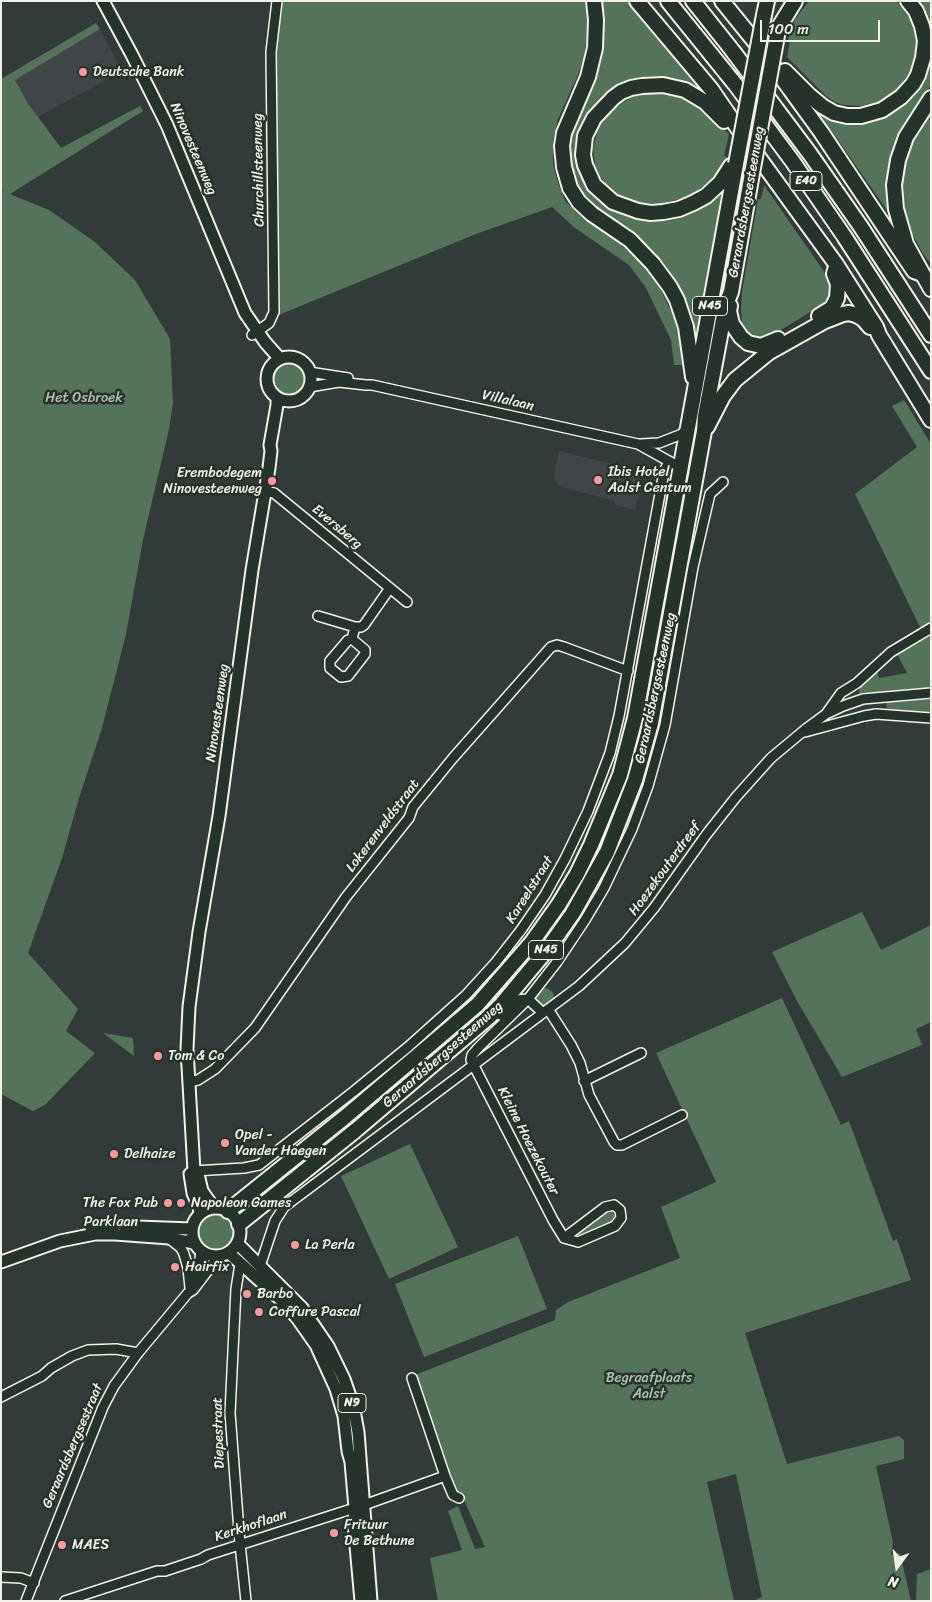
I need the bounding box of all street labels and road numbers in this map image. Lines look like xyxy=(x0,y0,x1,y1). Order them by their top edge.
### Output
street label: Ninovesteenweg xyxy=(166,100,220,198)
street label: Churchillsteenweg xyxy=(250,113,268,227)
street label: Geraardsbergsesteenweg xyxy=(725,125,769,279)
road number: E40 xyxy=(790,172,822,190)
road number: N45 xyxy=(692,296,728,316)
street label: Villalaan xyxy=(480,387,536,415)
street label: Eversberg xyxy=(308,501,366,553)
street label: Geraardsbergsesteenweg xyxy=(632,611,680,765)
street label: Ninovesteenweg xyxy=(203,663,233,763)
street label: Lokerenveldstraat xyxy=(343,776,423,876)
street label: Hoezekouterdreef xyxy=(625,819,705,919)
street label: Kareelstraat xyxy=(503,853,557,927)
road number: N45 xyxy=(528,940,564,960)
street label: Geraardsbergsesteenweg xyxy=(379,998,507,1112)
street label: Kleine Hoezekouter xyxy=(493,1084,563,1198)
street label: Parklaan xyxy=(84,1214,138,1230)
street label: Geraardsbergsestraat xyxy=(39,1381,107,1511)
road number: N9 xyxy=(338,1394,366,1412)
street label: Diepestraat xyxy=(209,1397,229,1469)
street label: Kerkhoflaan xyxy=(213,1506,289,1546)

